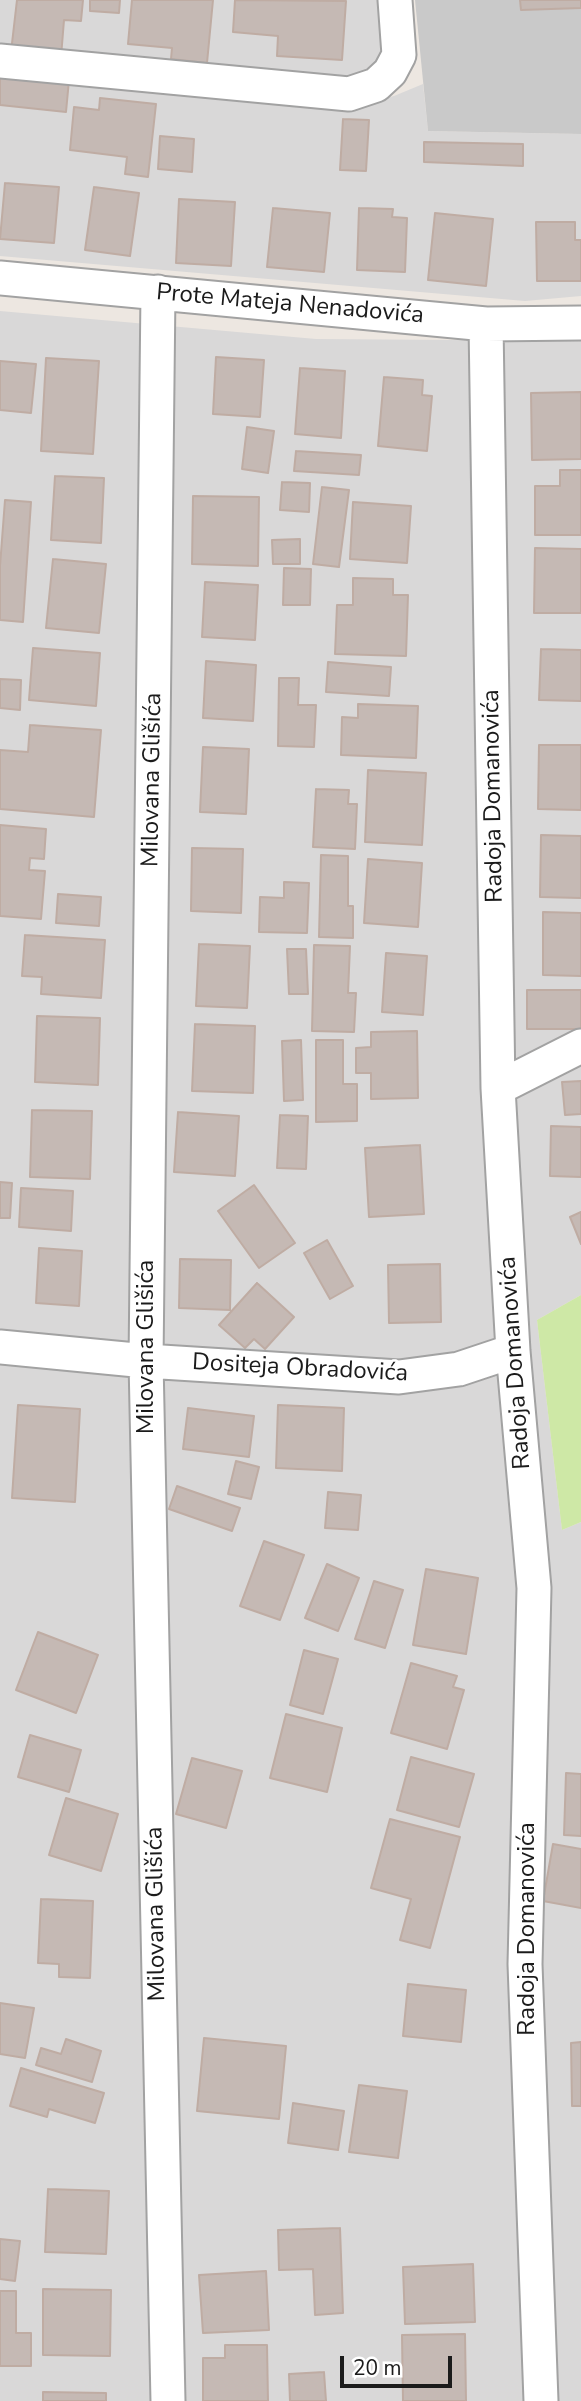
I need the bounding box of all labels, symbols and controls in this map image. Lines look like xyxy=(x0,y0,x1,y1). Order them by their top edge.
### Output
street label: Prote Mateja Nenadovića xyxy=(155,279,425,331)
street label: Radoja Domanovića xyxy=(478,689,510,903)
street label: Milovana Glišića xyxy=(137,692,169,868)
street label: Radoja Domanovića xyxy=(494,1256,538,1470)
street label: Milovana Glišića xyxy=(133,1260,161,1434)
street label: Dositeja Obradovića xyxy=(191,1349,409,1389)
street label: Radoja Domanovića xyxy=(514,1822,542,2036)
street label: Milovana Glišića xyxy=(141,1826,173,2002)
scale bar xyxy=(343,2342,455,2386)
text: 20 m xyxy=(353,2354,402,2382)

